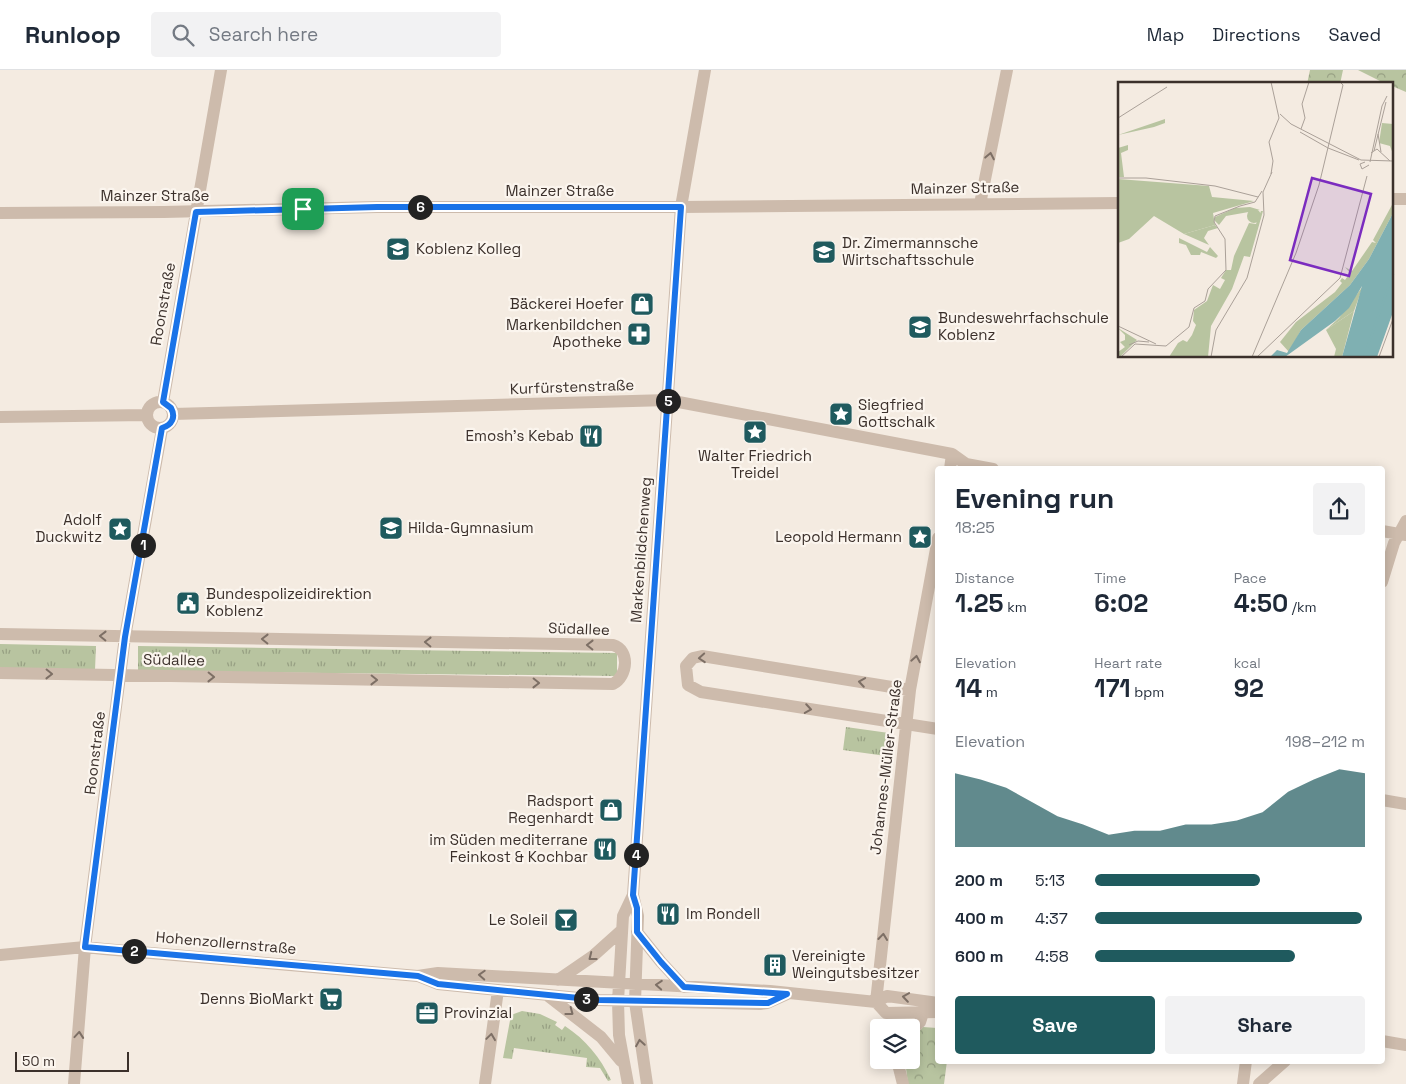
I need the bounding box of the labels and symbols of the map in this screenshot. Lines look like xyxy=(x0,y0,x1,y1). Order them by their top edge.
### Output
inset map xyxy=(1118,82,1394,358)
one-way arrow xyxy=(984,152,995,161)
street label: Mainzer Straße xyxy=(910,177,1020,198)
street label: Mainzer Straße xyxy=(506,181,615,200)
street label: Mainzer Straße xyxy=(101,186,210,205)
pin xyxy=(282,188,324,230)
pin: 6 xyxy=(408,194,432,220)
place label: Dr. Zimermannsche Wirtschaftsschule xyxy=(842,233,979,269)
school or university icon: Koblenz Kolleg xyxy=(385,236,411,262)
place label: Koblenz Kolleg xyxy=(416,239,521,258)
school or university icon: Dr. Zimermannsche Wirtschaftsschule xyxy=(811,239,837,265)
street label: Roonstraße xyxy=(146,261,179,347)
shop icon: Bäckerei Hoefer xyxy=(629,291,655,317)
place label: Bäckerei Hoefer xyxy=(510,294,624,313)
place label: Bundeswehrfachschule Koblenz xyxy=(938,308,1109,344)
school or university icon: Bundeswehrfachschule Koblenz xyxy=(907,314,933,340)
place label: Markenbildchen Apotheke xyxy=(506,315,622,351)
pharmacy icon: Markenbildchen Apotheke xyxy=(626,321,652,347)
street label: Kurfürstenstraße xyxy=(509,375,635,398)
pin: 5 xyxy=(656,388,680,414)
place label: Siegfried Gottschalk xyxy=(858,395,935,431)
place icon: Siegfried Gottschalk xyxy=(828,401,854,427)
place icon: Walter Friedrich Treidel xyxy=(742,419,768,445)
restaurant icon: Emosh's Kebab xyxy=(578,423,604,449)
place label: Emosh's Kebab xyxy=(466,426,574,445)
place label: Walter Friedrich Treidel xyxy=(698,446,812,482)
street label: Markenbildchenweg xyxy=(626,476,655,624)
place label: Adolf Duckwitz xyxy=(35,510,102,546)
school or university icon: Hilda-Gymnasium xyxy=(378,515,404,541)
place icon: Adolf Duckwitz xyxy=(107,516,133,542)
place label: Hilda-Gymnasium xyxy=(408,518,534,537)
place icon: Leopold Hermann xyxy=(907,524,933,550)
place label: Leopold Hermann xyxy=(775,527,902,546)
pin: 1 xyxy=(130,532,156,558)
place label: Bundespolizeidirektion Koblenz xyxy=(206,584,372,620)
public building icon: Bundespolizeidirektion Koblenz xyxy=(175,590,201,616)
street label: Südallee xyxy=(548,618,610,639)
one-way arrow xyxy=(99,631,106,641)
one-way arrow xyxy=(261,634,269,644)
one-way arrow xyxy=(424,637,432,647)
one-way arrow xyxy=(586,639,594,650)
street label: Südallee xyxy=(143,649,205,670)
one-way arrow xyxy=(698,652,706,663)
one-way arrow xyxy=(910,654,920,663)
one-way arrow xyxy=(45,669,53,679)
one-way arrow xyxy=(208,672,215,682)
one-way arrow xyxy=(370,675,378,685)
one-way arrow xyxy=(858,677,866,688)
one-way arrow xyxy=(532,678,540,688)
street label: Johannes-Müller-Straße xyxy=(865,678,906,856)
one-way arrow xyxy=(805,703,813,714)
street label: Roonstraße xyxy=(80,710,109,796)
place label: Radsport Regenhardt xyxy=(508,791,594,827)
shop icon: Radsport Regenhardt xyxy=(598,797,624,823)
place label: im Süden mediterrane Feinkost & Kochbar xyxy=(429,830,588,866)
restaurant icon: im Süden mediterrane Feinkost & Kochbar xyxy=(592,836,618,862)
pin: 4 xyxy=(624,842,648,868)
restaurant icon: Im Rondell xyxy=(655,901,681,927)
place label: Im Rondell xyxy=(686,904,760,923)
bar icon: Le Soleil xyxy=(553,907,579,933)
place label: Le Soleil xyxy=(489,910,548,929)
street label: Hohenzollernstraße xyxy=(155,927,297,958)
one-way arrow xyxy=(877,932,888,940)
pin: 2 xyxy=(122,938,146,964)
place label: Vereinigte Weingutsbesitzer xyxy=(792,946,920,982)
one-way arrow xyxy=(588,951,597,960)
building icon: Vereinigte Weingutsbesitzer xyxy=(762,952,788,978)
one-way arrow xyxy=(478,970,486,981)
one-way arrow xyxy=(655,980,663,991)
supermarket icon: Denns BioMarkt xyxy=(318,986,344,1012)
pin: 3 xyxy=(574,986,598,1012)
place label: Denns BioMarkt xyxy=(200,989,314,1008)
one-way arrow xyxy=(901,993,910,1003)
office icon: Provinzial xyxy=(414,1000,440,1026)
place label: Provinzial xyxy=(444,1003,512,1022)
one-way arrow xyxy=(564,1006,573,1015)
one-way arrow xyxy=(73,1031,84,1039)
one-way arrow xyxy=(485,1033,496,1041)
one-way arrow xyxy=(636,1039,646,1047)
scale bar xyxy=(15,1049,129,1072)

